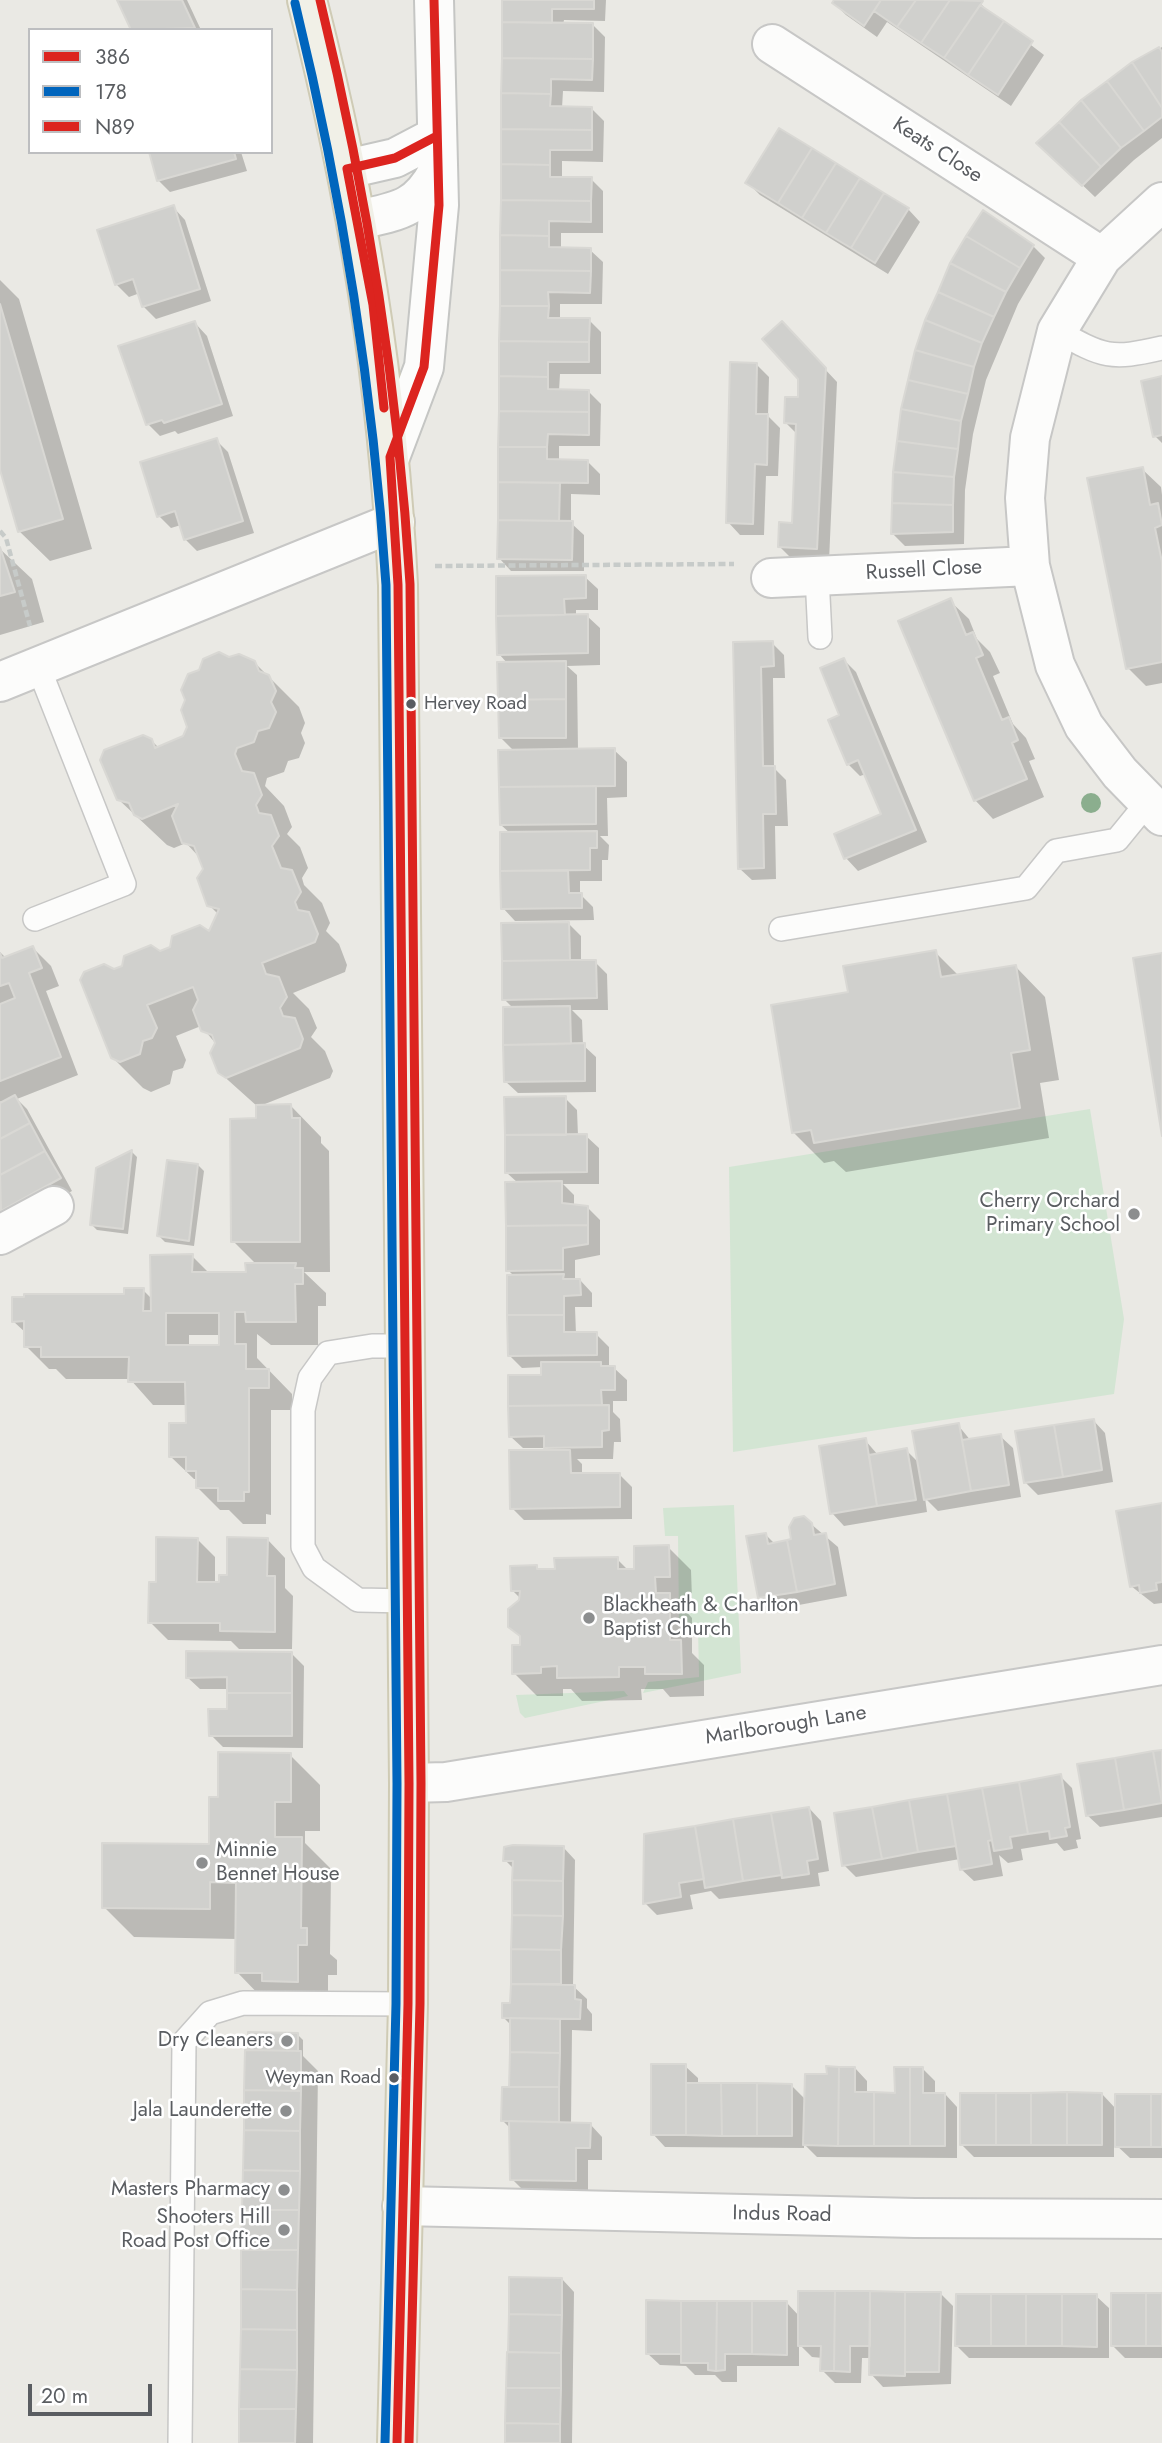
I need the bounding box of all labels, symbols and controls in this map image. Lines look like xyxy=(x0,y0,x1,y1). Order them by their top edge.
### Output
legend xyxy=(28,28,273,154)
text: 386 xyxy=(95,42,130,72)
text: 178 xyxy=(95,77,127,107)
text: N89 xyxy=(95,112,135,142)
street label: Keats Close xyxy=(887,113,987,189)
street label: Russell Close xyxy=(865,555,983,587)
place label: Hervey Road xyxy=(424,693,527,715)
marker: Hervey Road xyxy=(404,697,418,711)
place label: Cherry Orchard Primary School xyxy=(979,1189,1120,1239)
marker: Cherry Orchard Primary School xyxy=(1126,1206,1142,1222)
place label: Blackheath & Charlton Baptist Church xyxy=(603,1593,799,1643)
marker: Blackheath & Charlton Baptist Church xyxy=(581,1610,597,1626)
street label: Marlborough Lane xyxy=(704,1701,868,1751)
place label: Minnie Bennet House xyxy=(216,1838,340,1888)
marker: Minnie Bennet House xyxy=(194,1855,210,1871)
place label: Dry Cleaners xyxy=(158,2028,273,2054)
marker: Dry Cleaners xyxy=(279,2033,295,2049)
place label: Weyman Road xyxy=(265,2067,381,2089)
marker: Weyman Road xyxy=(387,2071,401,2085)
place label: Jala Launderette xyxy=(133,2098,272,2124)
marker: Jala Launderette xyxy=(278,2103,294,2119)
place label: Masters Pharmacy xyxy=(111,2177,270,2203)
marker: Masters Pharmacy xyxy=(276,2182,292,2198)
street label: Indus Road xyxy=(732,2202,832,2228)
place label: Shooters Hill Road Post Office xyxy=(121,2205,270,2255)
marker: Shooters Hill Road Post Office xyxy=(276,2222,292,2238)
scale bar xyxy=(32,2370,156,2414)
text: 20 m xyxy=(41,2381,88,2411)

